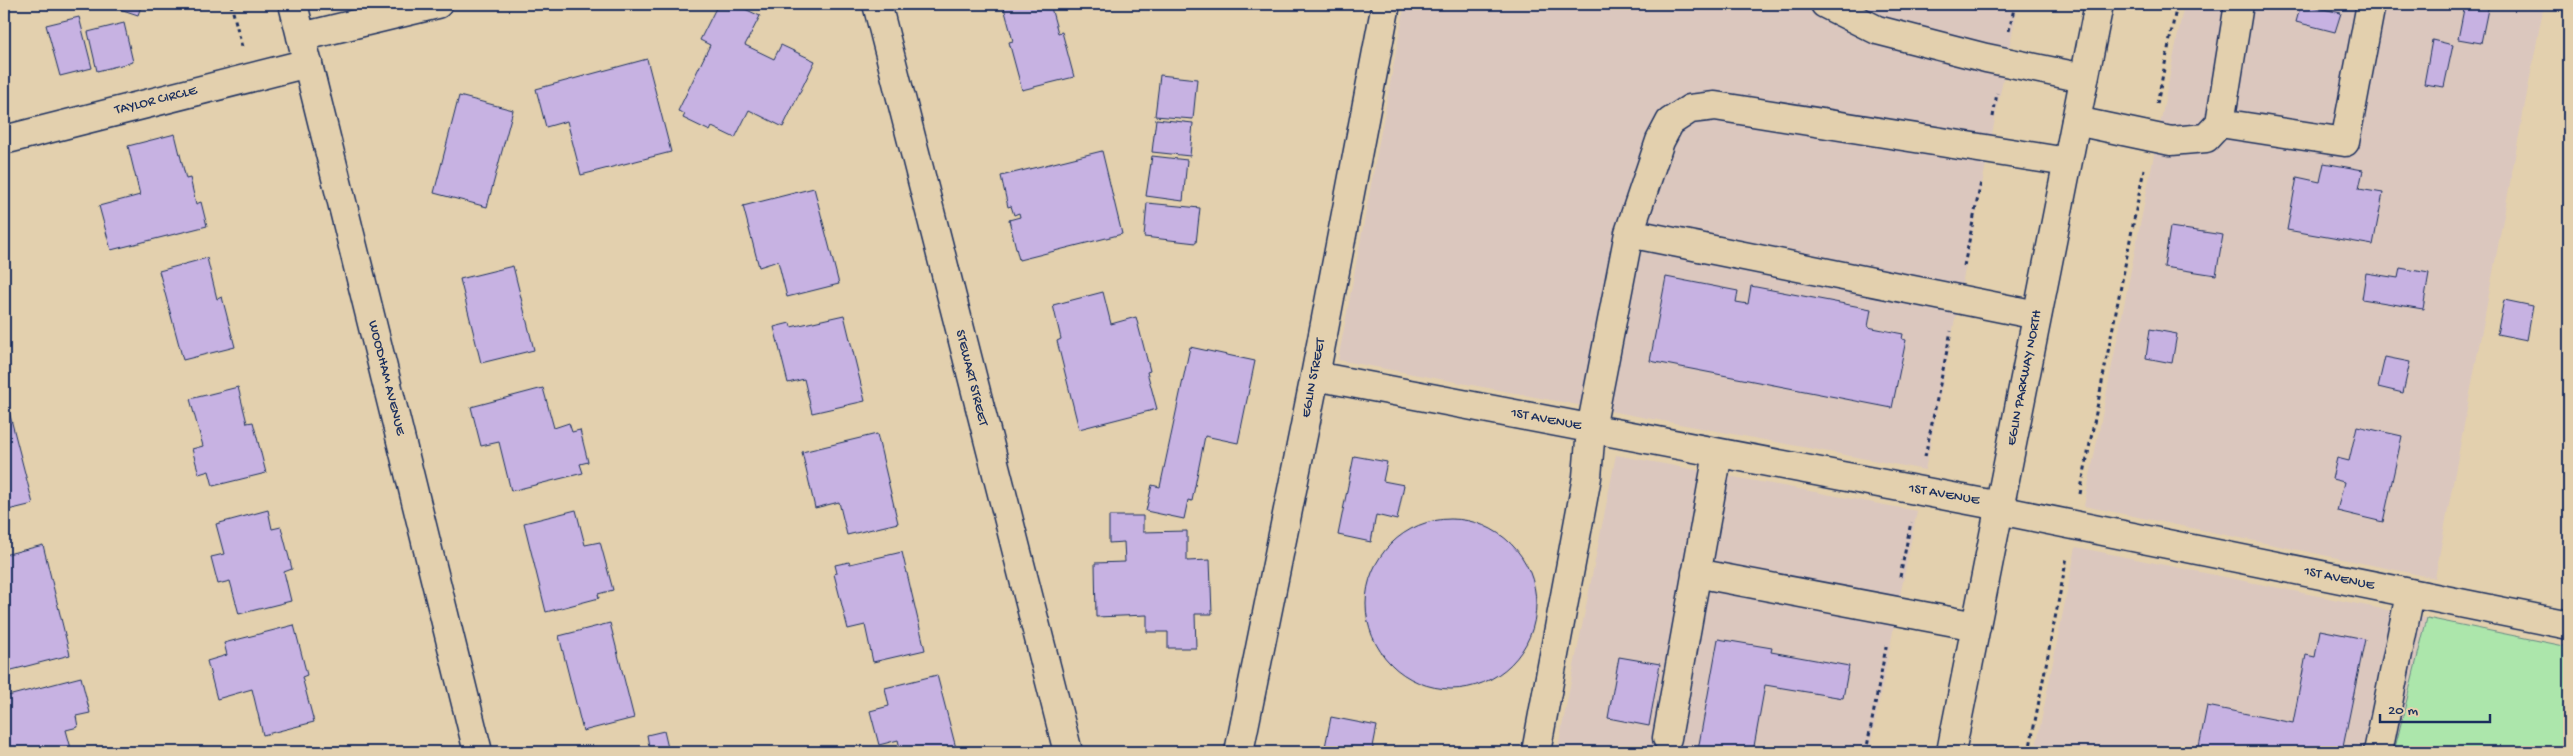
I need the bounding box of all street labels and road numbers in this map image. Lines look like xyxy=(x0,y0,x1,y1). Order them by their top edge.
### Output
street label: TAYLOR CIRCLE xyxy=(112,82,200,120)
street label: EGLIN PARKWAY NORTH xyxy=(2004,308,2047,447)
street label: WOODHAM AVENUE xyxy=(363,319,409,438)
street label: STEWART STREET xyxy=(951,328,991,429)
street label: EGLIN STREET xyxy=(1298,336,1330,419)
street label: 1ST AVENUE xyxy=(1508,405,1584,435)
street label: 1ST AVENUE xyxy=(1906,480,1982,510)
street label: 1ST AVENUE xyxy=(2301,563,2377,595)

